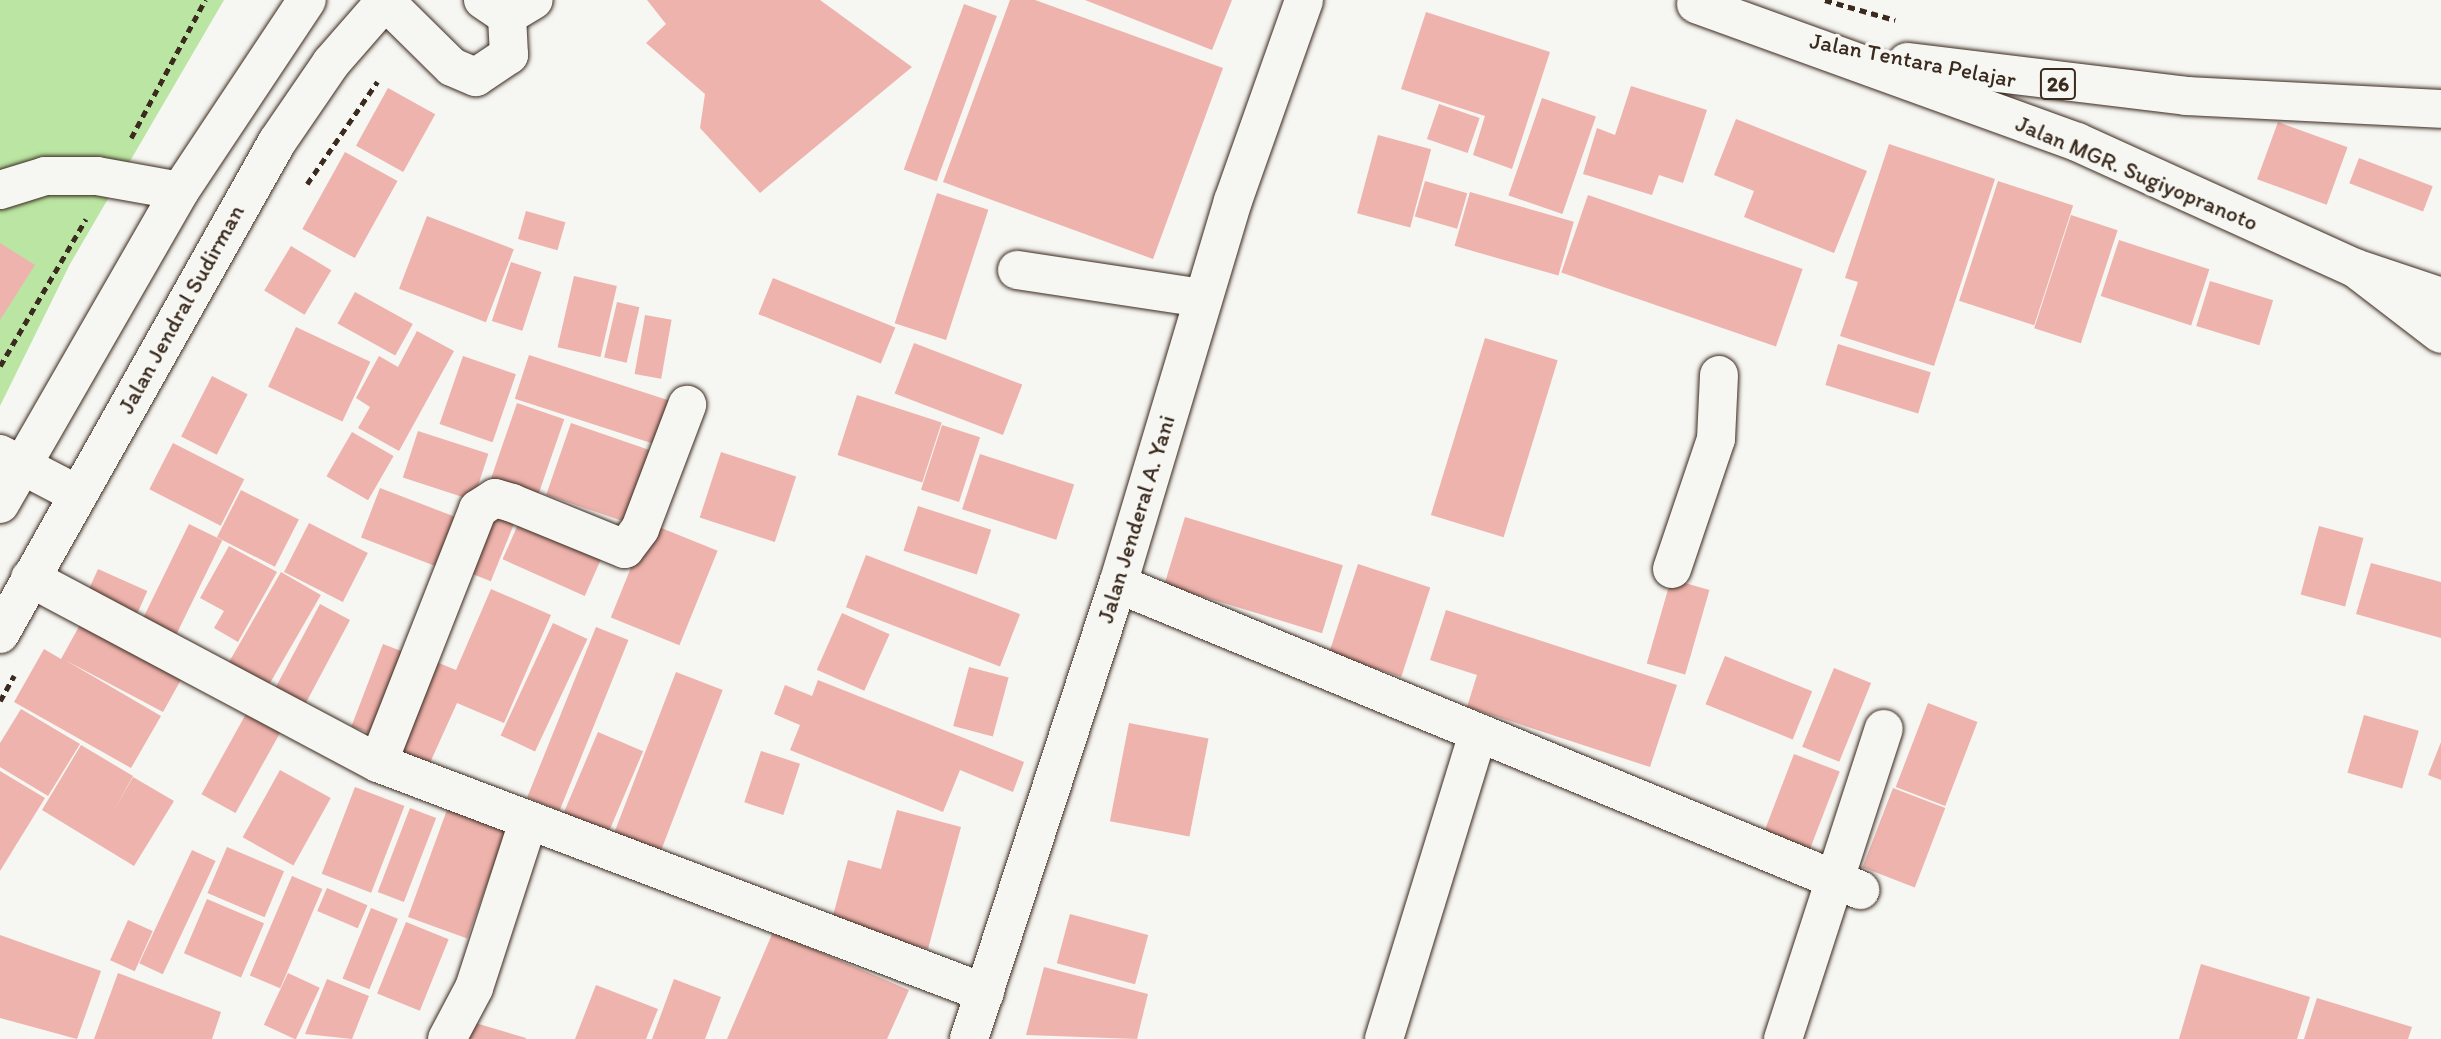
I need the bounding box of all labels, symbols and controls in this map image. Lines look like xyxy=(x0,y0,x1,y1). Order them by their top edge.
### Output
street label: Jalan Tentara Pelajar xyxy=(1809,27,2017,93)
road number: 26 xyxy=(2039,66,2077,102)
street label: Jalan MGR. Sugiyopranoto xyxy=(2012,109,2262,237)
street label: Jalan Jendral Sudirman xyxy=(112,200,250,418)
street label: Jalan Jenderal A. Yani xyxy=(1091,411,1181,627)

